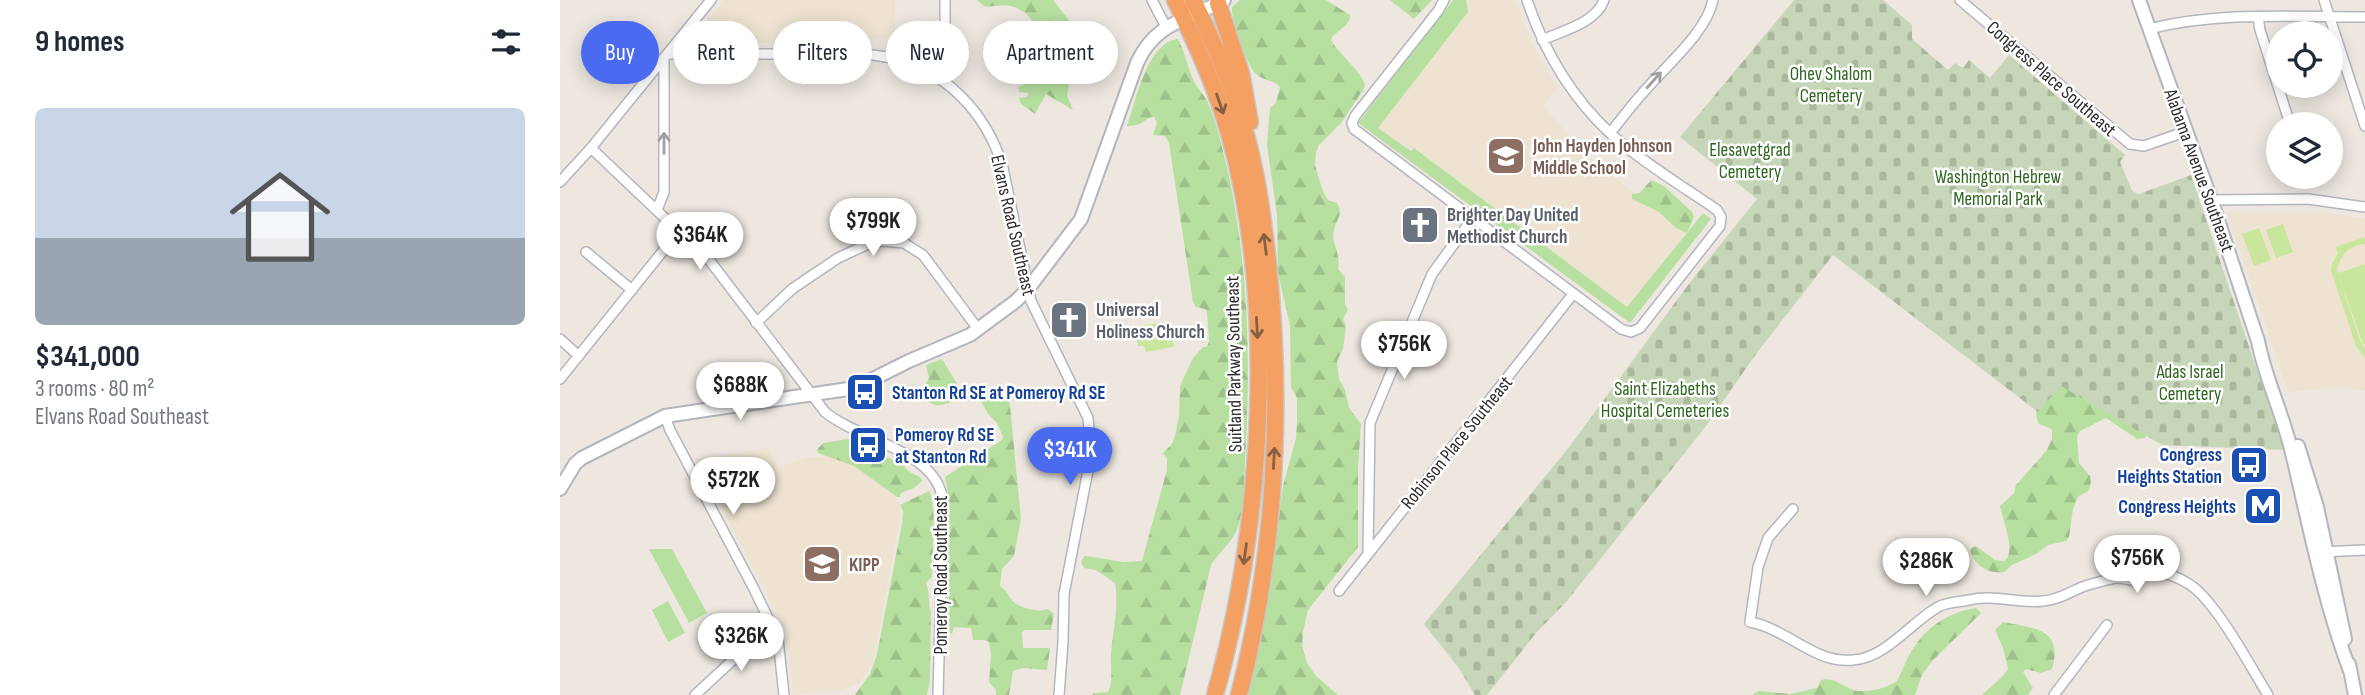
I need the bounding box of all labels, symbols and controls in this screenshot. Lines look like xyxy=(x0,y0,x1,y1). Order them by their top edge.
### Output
street label: Congress Place Southeast xyxy=(1981,17,2121,142)
chip: Buy xyxy=(581,21,659,84)
chip: Rent xyxy=(673,21,759,84)
chip: Filters xyxy=(773,21,872,84)
chip: New xyxy=(886,21,969,84)
chip: Apartment xyxy=(983,21,1118,84)
map controls xyxy=(2266,21,2343,189)
button: locate xyxy=(2266,21,2343,98)
icon: filters xyxy=(487,23,525,61)
text: 9 homes xyxy=(35,24,125,60)
park label: Ohev Shalom Cemetery xyxy=(1790,63,1872,108)
one-way arrow xyxy=(1645,72,1661,90)
street label: Alabama Avenue Southeast xyxy=(2158,85,2239,255)
one-way arrow xyxy=(1215,92,1227,114)
button: layers xyxy=(2266,112,2343,189)
one-way arrow xyxy=(657,132,671,155)
school or university icon: John Hayden Johnson Middle School xyxy=(1485,135,1527,177)
place label: John Hayden Johnson Middle School xyxy=(1532,135,1672,180)
park label: Elesavetgrad Cemetery xyxy=(1709,139,1791,184)
street label: Elvans Road Southeast xyxy=(985,153,1040,298)
icon: home xyxy=(217,154,343,280)
park label: Washington Hebrew Memorial Park xyxy=(1935,166,2062,211)
pin: $799K xyxy=(824,198,922,258)
church icon: Brighter Day United Methodist Church xyxy=(1399,204,1441,246)
place label: Brighter Day United Methodist Church xyxy=(1447,204,1579,249)
text: $799K xyxy=(846,207,900,235)
pin: $364K xyxy=(651,212,749,272)
text: $364K xyxy=(672,221,728,249)
one-way arrow xyxy=(1259,233,1272,256)
street label: Suitland Parkway Southeast xyxy=(1221,275,1248,452)
church icon: Universal Holiness Church xyxy=(1048,299,1090,341)
place label: Universal Holiness Church xyxy=(1096,299,1205,344)
one-way arrow xyxy=(1250,316,1263,339)
pin: $756K xyxy=(1355,322,1453,381)
text: $756K xyxy=(1377,330,1431,358)
text: $341,000 xyxy=(35,339,140,375)
park label: Adas Israel Cemetery xyxy=(2155,361,2224,406)
pin: $688K xyxy=(691,362,789,422)
text: $688K xyxy=(712,371,768,399)
bus stop icon: Stanton Rd SE at Pomeroy Rd SE xyxy=(844,371,886,413)
street label: Robinson Place Southeast xyxy=(1397,372,1518,514)
text: 3 rooms · 80 m² xyxy=(35,375,154,403)
park label: Saint Elizabeths Hospital Cemeteries xyxy=(1601,378,1729,423)
place label: Stanton Rd SE at Pomeroy Rd SE xyxy=(892,382,1106,405)
text: Elvans Road Southeast xyxy=(35,403,209,431)
bus stop icon: Pomeroy Rd SE at Stanton Rd xyxy=(847,424,889,466)
place label: Pomeroy Rd SE at Stanton Rd xyxy=(895,424,994,469)
pin: $341K xyxy=(1021,428,1119,487)
text: $341K xyxy=(1043,436,1097,464)
place label: Congress Heights Station xyxy=(2117,444,2222,489)
bus stop icon: Congress Heights Station xyxy=(2228,444,2270,486)
one-way arrow xyxy=(1268,447,1281,470)
pin: $572K xyxy=(684,458,782,517)
text: $572K xyxy=(706,466,760,494)
metro station icon: Congress Heights xyxy=(2242,485,2284,527)
street label: Pomeroy Road Southeast xyxy=(930,495,953,655)
place label: Congress Heights xyxy=(2118,496,2236,519)
pin: $756K xyxy=(2088,536,2186,595)
pin: $286K xyxy=(1877,538,1975,598)
school or university icon: KIPP xyxy=(801,543,843,585)
one-way arrow xyxy=(1238,543,1251,565)
text: $756K xyxy=(2110,544,2164,572)
text: $286K xyxy=(1899,547,1953,575)
place label: KIPP xyxy=(849,554,880,577)
pin: $326K xyxy=(692,614,790,673)
text: $326K xyxy=(714,622,768,650)

